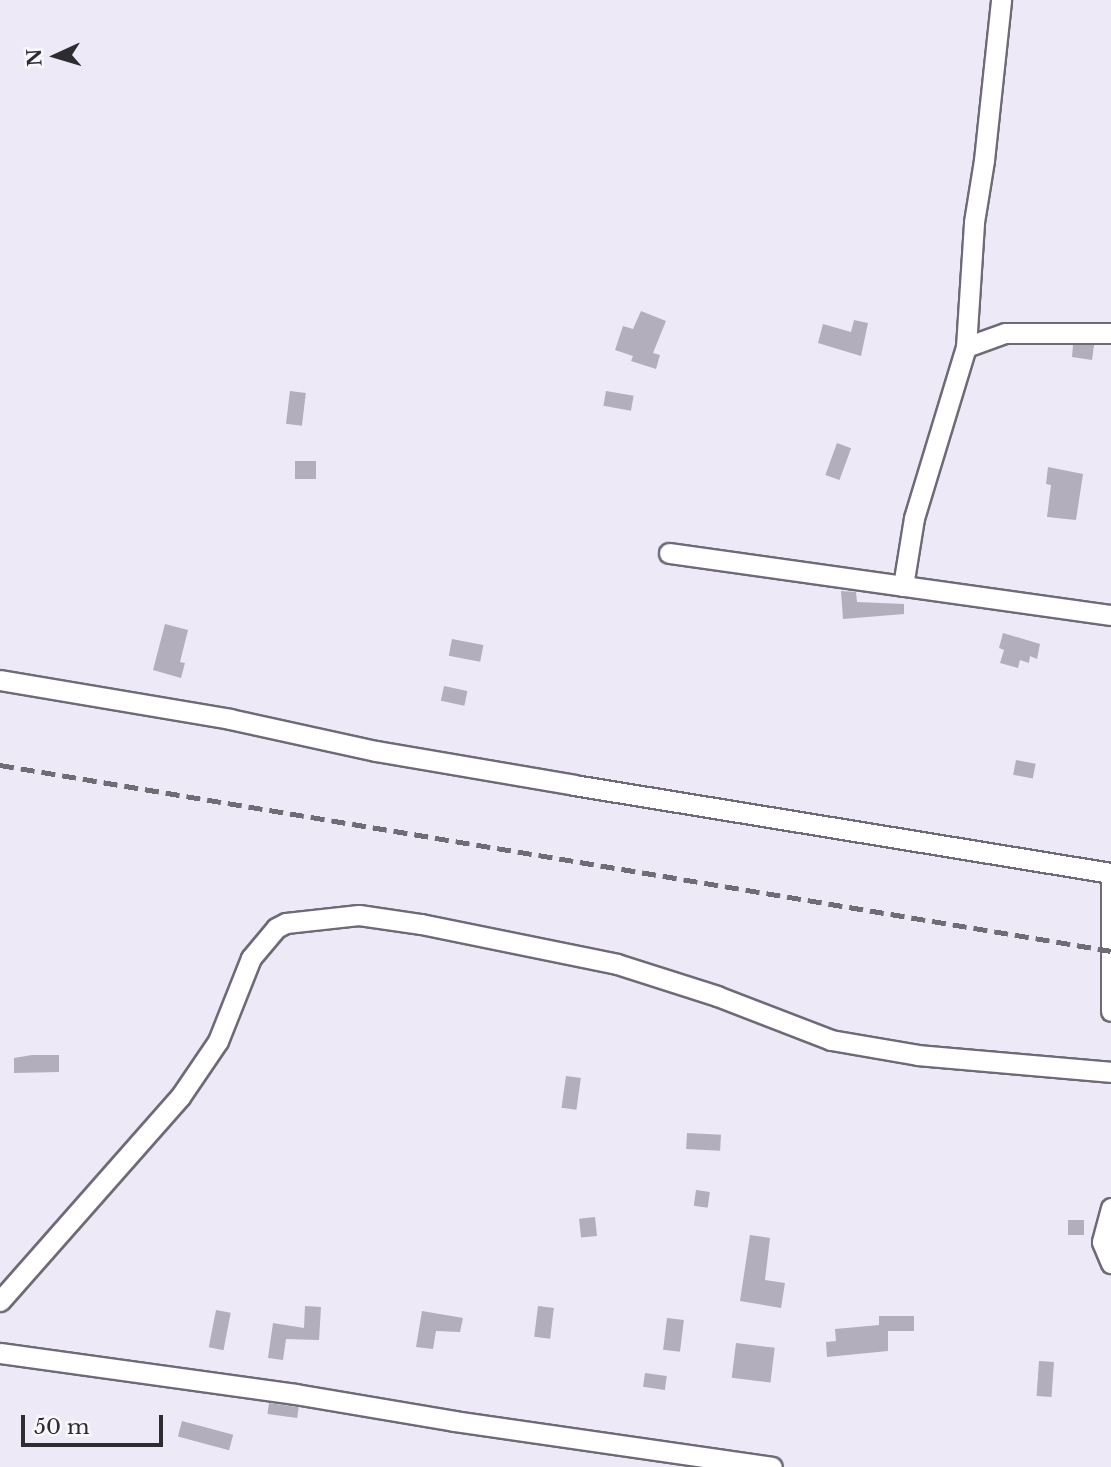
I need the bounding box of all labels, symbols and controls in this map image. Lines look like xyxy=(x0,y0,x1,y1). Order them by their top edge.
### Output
north arrow xyxy=(21,21,91,91)
text: N xyxy=(22,48,47,67)
scale bar xyxy=(24,1400,166,1444)
text: 50 m xyxy=(34,1414,89,1440)

